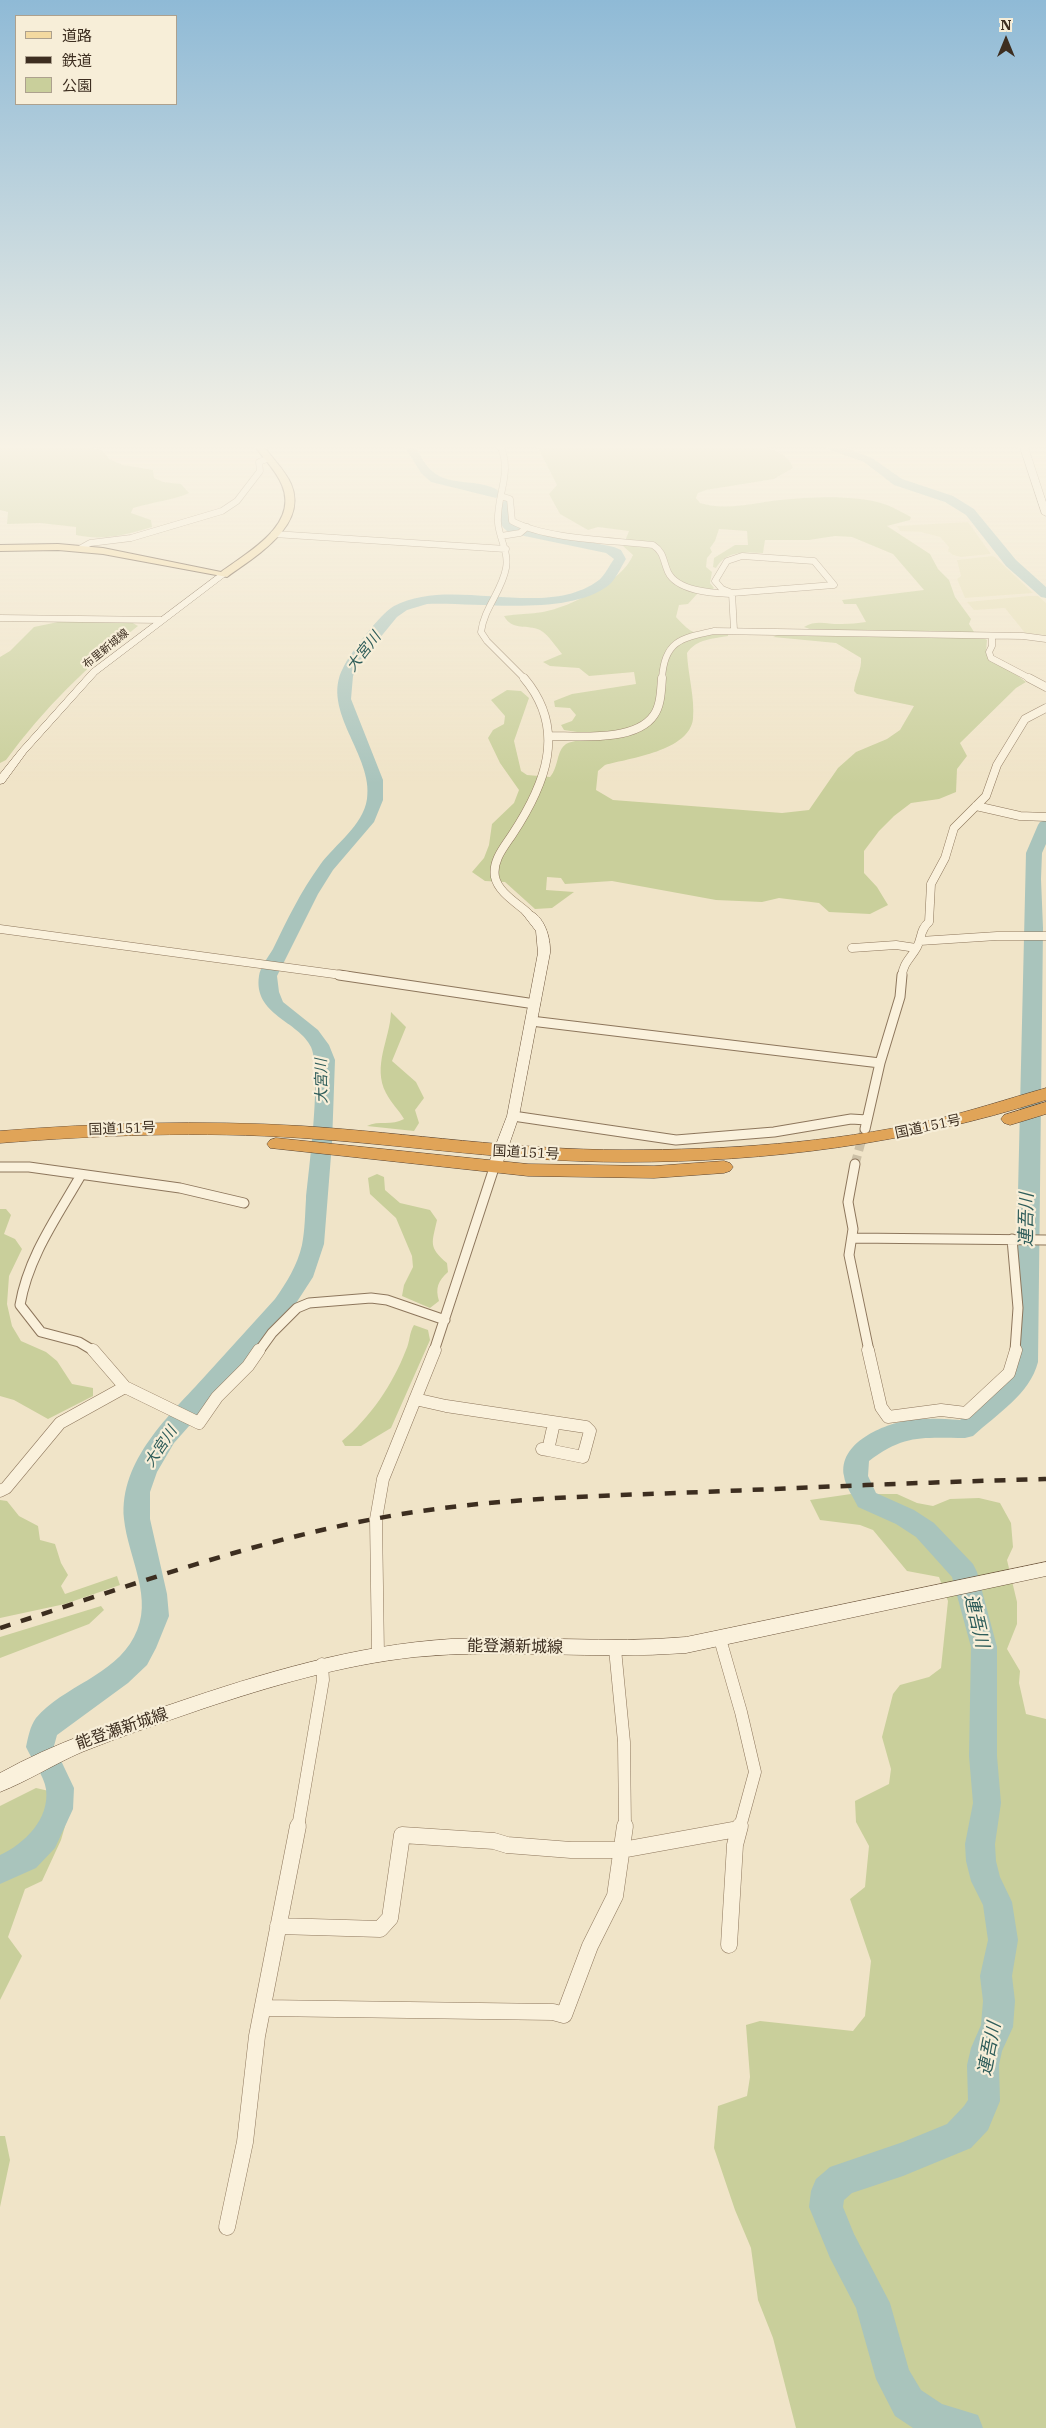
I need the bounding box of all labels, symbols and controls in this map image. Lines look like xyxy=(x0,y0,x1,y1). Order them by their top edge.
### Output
legend xyxy=(15,15,178,105)
north arrow xyxy=(981,15,1031,65)
text: N xyxy=(1000,16,1012,34)
text: 道路 xyxy=(62,26,92,45)
text: 鉄道 xyxy=(62,51,92,70)
text: 公園 xyxy=(62,76,92,95)
street label: 布里新城線 xyxy=(80,627,132,671)
water label: 大宮川 xyxy=(343,629,385,675)
water label: 大宮川 xyxy=(313,1058,331,1104)
street label: 国道151号 xyxy=(893,1112,963,1142)
street label: 国道151号 xyxy=(88,1119,156,1139)
street label: 国道151号 xyxy=(492,1143,560,1163)
water label: 連吾川 xyxy=(1016,1193,1038,1247)
water label: 大宮川 xyxy=(141,1423,181,1471)
water label: 連吾川 xyxy=(959,1592,993,1650)
street label: 能登瀬新城線 xyxy=(467,1637,563,1657)
street label: 能登瀬新城線 xyxy=(73,1704,171,1754)
water label: 連吾川 xyxy=(974,2020,1006,2078)

